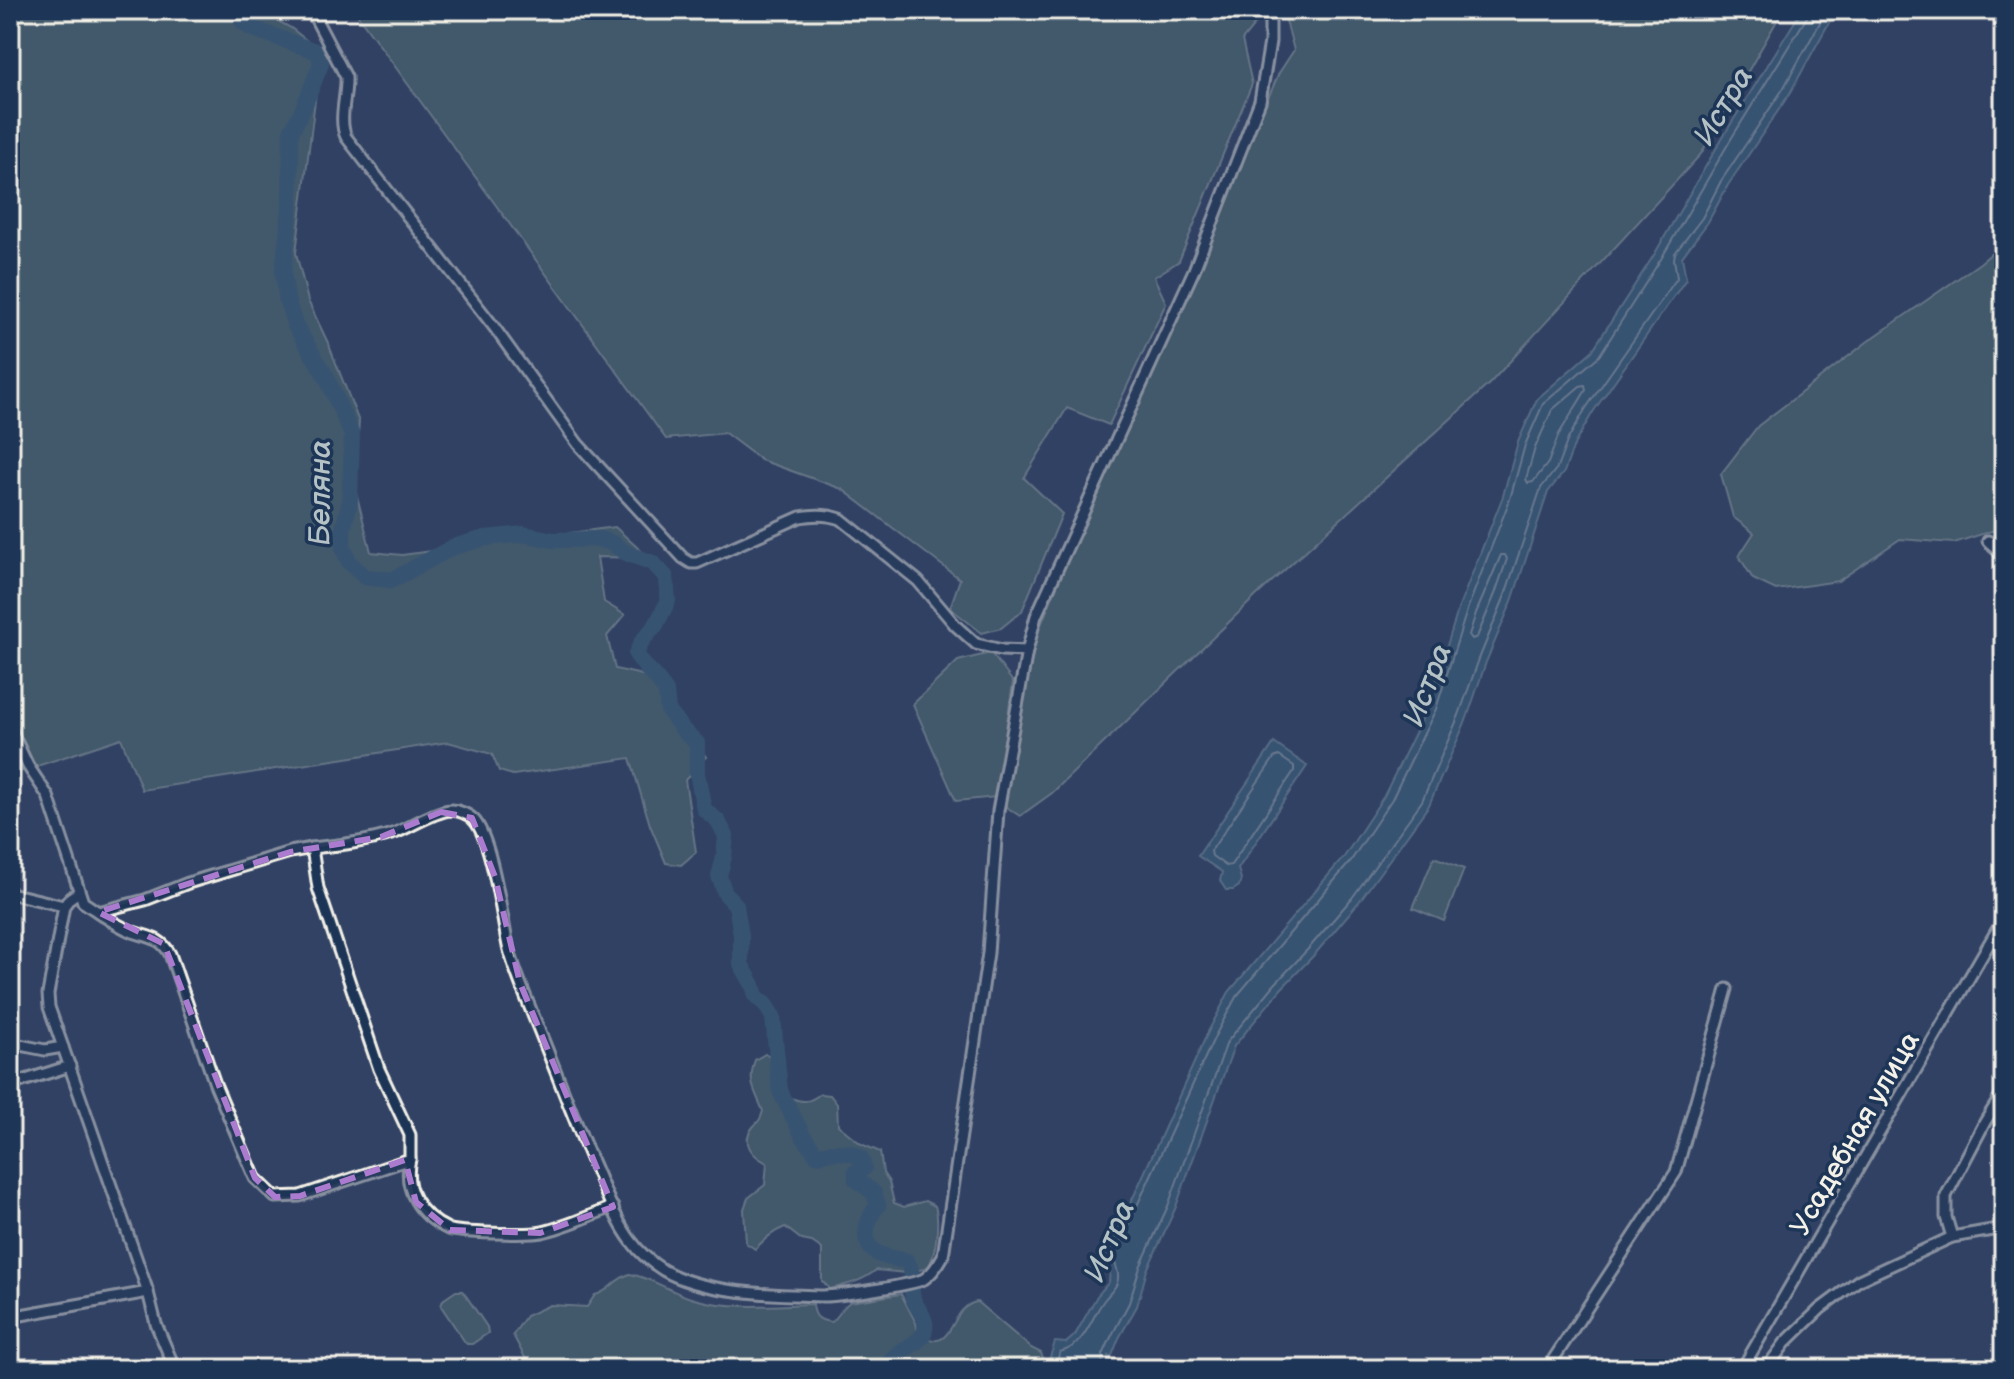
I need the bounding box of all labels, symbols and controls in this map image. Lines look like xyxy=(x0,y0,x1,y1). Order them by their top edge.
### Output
water label: Истра xyxy=(1686,61,1761,152)
water label: Беляна xyxy=(303,440,339,546)
water label: Истра xyxy=(1396,639,1460,732)
street label: Усадебная улица xyxy=(1784,1026,1927,1241)
water label: Истра xyxy=(1077,1195,1143,1288)

